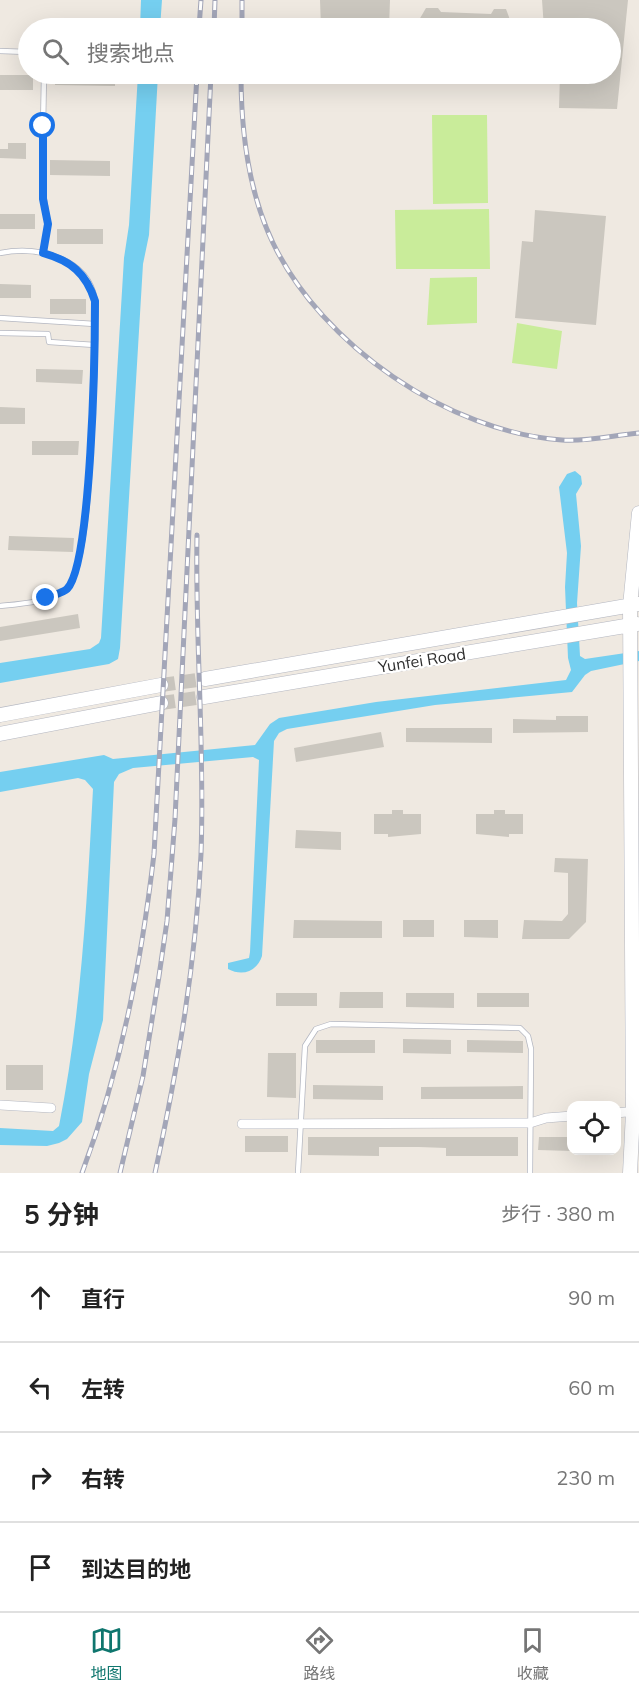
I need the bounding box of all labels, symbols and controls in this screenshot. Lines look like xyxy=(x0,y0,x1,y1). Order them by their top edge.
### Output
search box xyxy=(18,18,621,84)
icon: search xyxy=(39,35,72,68)
text: 搜索地点 xyxy=(87,39,175,67)
route start xyxy=(29,112,55,138)
route end xyxy=(32,584,58,610)
street label: Yunfei Road xyxy=(376,643,467,677)
map controls xyxy=(567,1101,621,1155)
button: locate xyxy=(567,1101,621,1155)
text: 5 分钟 xyxy=(24,1198,99,1231)
text: 步行 · 380 m xyxy=(501,1201,615,1226)
icon: ahead xyxy=(24,1281,57,1314)
text: 直行 xyxy=(81,1285,125,1313)
text: 90 m xyxy=(568,1285,615,1310)
icon: left xyxy=(24,1371,57,1404)
text: 左转 xyxy=(81,1375,125,1403)
text: 60 m xyxy=(568,1375,615,1400)
icon: right xyxy=(24,1461,57,1494)
text: 右转 xyxy=(81,1465,125,1493)
text: 230 m xyxy=(556,1465,615,1490)
icon: arrive xyxy=(24,1551,57,1584)
text: 到达目的地 xyxy=(81,1555,191,1583)
tab: 地图 xyxy=(90,1624,123,1684)
tab: 路线 xyxy=(303,1624,336,1684)
tab: 收藏 xyxy=(516,1624,549,1684)

